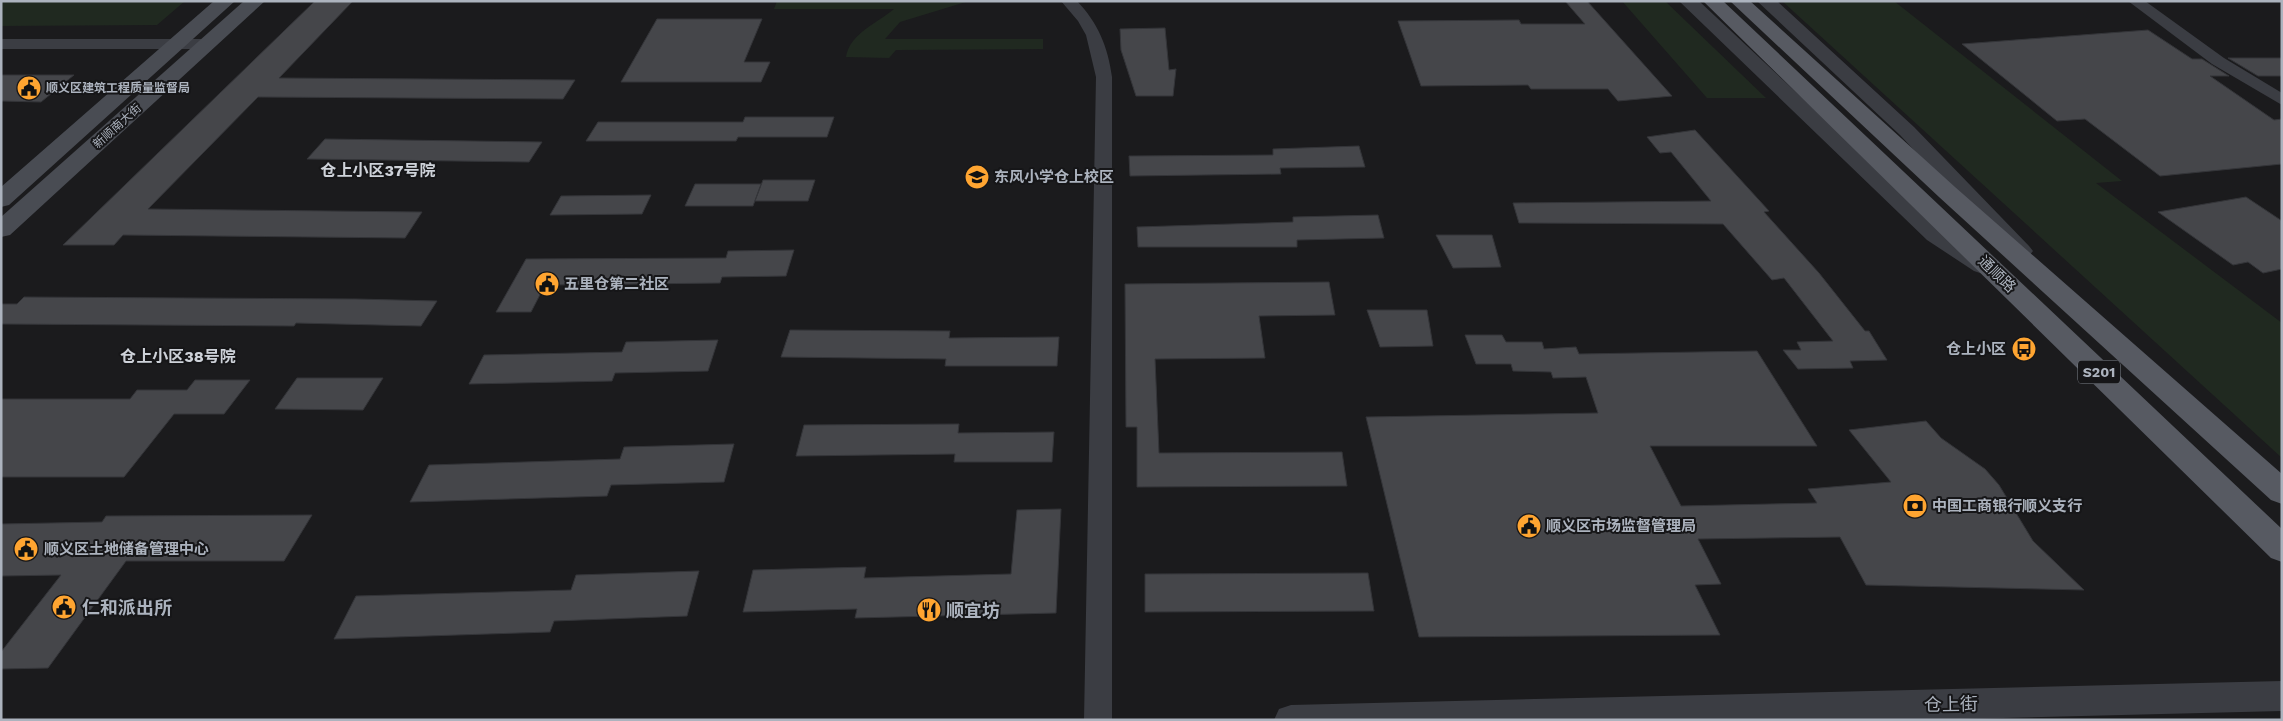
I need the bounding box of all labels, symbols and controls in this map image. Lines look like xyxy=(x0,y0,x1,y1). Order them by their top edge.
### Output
public building icon: 顺义区建筑工程质量监督局 xyxy=(16,75,42,101)
place label: 顺义区建筑工程质量监督局 xyxy=(46,81,190,95)
street label: 新顺南大街 xyxy=(90,101,144,151)
district label: 仓上小区37号院 xyxy=(321,161,435,180)
school or university icon: 东风小学仓上校区 xyxy=(964,164,990,190)
place label: 东风小学仓上校区 xyxy=(994,168,1114,186)
street label: 通顺路 xyxy=(1975,252,2019,296)
public building icon: 五里仓第二社区 xyxy=(534,271,560,297)
place label: 五里仓第二社区 xyxy=(564,275,669,293)
bus stop icon: 仓上小区 xyxy=(2011,336,2037,362)
place label: 仓上小区 xyxy=(1946,340,2006,358)
district label: 仓上小区38号院 xyxy=(120,347,236,366)
road number: S201 xyxy=(2078,361,2120,384)
bank icon: 中国工商银行顺义支行 xyxy=(1902,493,1928,519)
place label: 中国工商银行顺义支行 xyxy=(1932,497,2082,515)
public building icon: 顺义区市场监督管理局 xyxy=(1516,513,1542,539)
place label: 顺义区市场监督管理局 xyxy=(1546,517,1696,535)
public building icon: 顺义区土地储备管理中心 xyxy=(13,536,39,562)
place label: 顺义区土地储备管理中心 xyxy=(44,540,209,558)
public building icon: 仁和派出所 xyxy=(51,594,77,620)
place label: 仁和派出所 xyxy=(82,597,172,618)
restaurant icon: 顺宜坊 xyxy=(916,597,942,623)
place label: 顺宜坊 xyxy=(946,600,1000,621)
street label: 仓上街 xyxy=(1924,693,1978,715)

